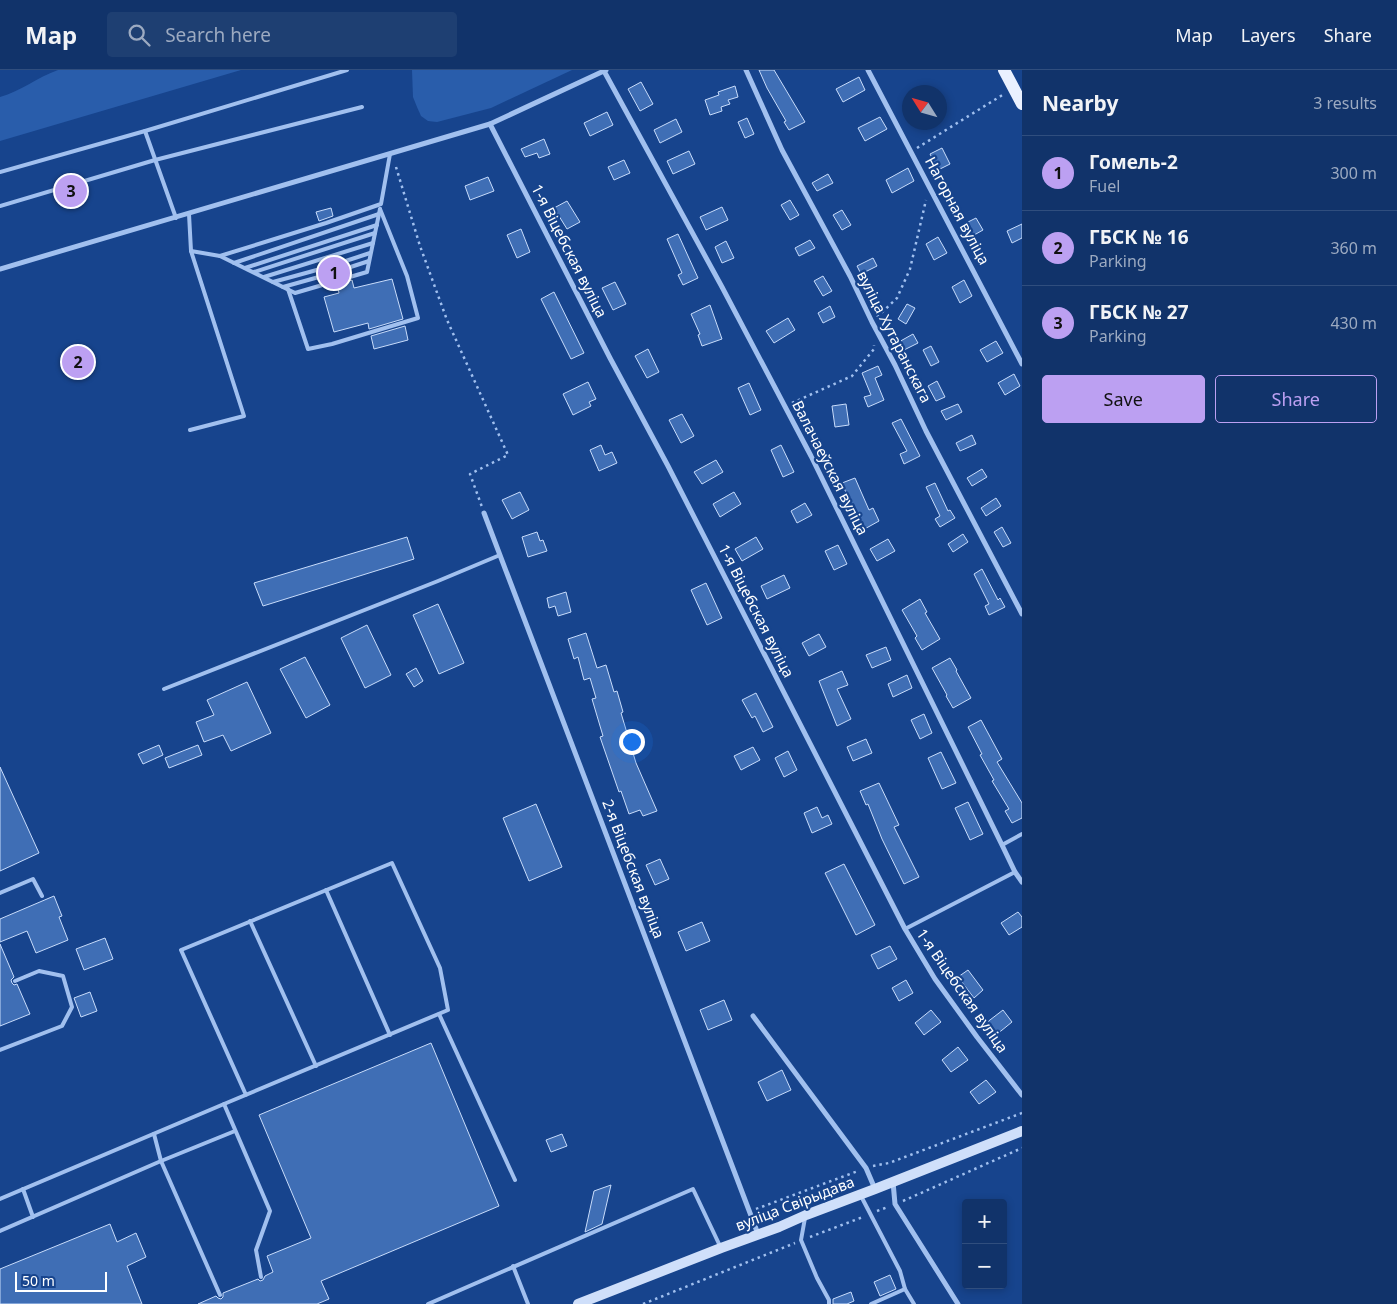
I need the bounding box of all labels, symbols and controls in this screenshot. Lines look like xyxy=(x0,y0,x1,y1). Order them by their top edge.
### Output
search box xyxy=(107,12,457,57)
text: Map xyxy=(25,18,77,51)
icon: search xyxy=(125,21,153,49)
text: Search here xyxy=(165,22,271,48)
text: Map xyxy=(1175,23,1213,47)
text: Layers xyxy=(1241,23,1296,47)
text: Share xyxy=(1324,23,1372,47)
north arrow xyxy=(902,85,947,130)
text: Nearby xyxy=(1042,89,1118,117)
text: 3 results xyxy=(1313,92,1377,114)
text: Гомель-2 xyxy=(1089,149,1178,175)
street label: Нагорная вуліца xyxy=(921,153,995,268)
text: 1 xyxy=(1053,162,1063,184)
text: 300 m xyxy=(1330,162,1377,184)
pin: 3 xyxy=(55,172,87,210)
text: Fuel xyxy=(1089,175,1120,197)
street label: 1-я Віцебская вуліца xyxy=(528,180,612,321)
text: ГБСК № 16 xyxy=(1089,224,1189,250)
text: 2 xyxy=(1053,237,1063,259)
text: 360 m xyxy=(1330,237,1377,259)
text: Parking xyxy=(1089,250,1147,272)
pin: 1 xyxy=(318,254,350,292)
street label: вуліца Хутаранскага xyxy=(853,267,937,406)
text: ГБСК № 27 xyxy=(1089,299,1189,325)
text: 3 xyxy=(1053,312,1063,334)
text: 430 m xyxy=(1330,312,1377,334)
text: Parking xyxy=(1089,325,1147,347)
pin: 2 xyxy=(62,343,94,381)
button: Save xyxy=(1042,375,1205,423)
button: Share xyxy=(1215,375,1377,423)
street label: Валачаеўская вуліца xyxy=(788,397,874,538)
street label: 1-я Віцебская вуліца xyxy=(715,540,799,681)
your location xyxy=(619,729,645,755)
street label: 2-я Віцебская вуліца xyxy=(598,796,670,941)
street label: 1-я Віцебская вуліца xyxy=(912,924,1013,1057)
street label: вуліца Свірыдава xyxy=(732,1171,857,1235)
map controls xyxy=(962,1199,1007,1289)
button: + xyxy=(962,1199,1007,1244)
button: − xyxy=(962,1244,1007,1289)
scale bar xyxy=(15,1269,108,1292)
text: 50 m xyxy=(22,1271,55,1290)

